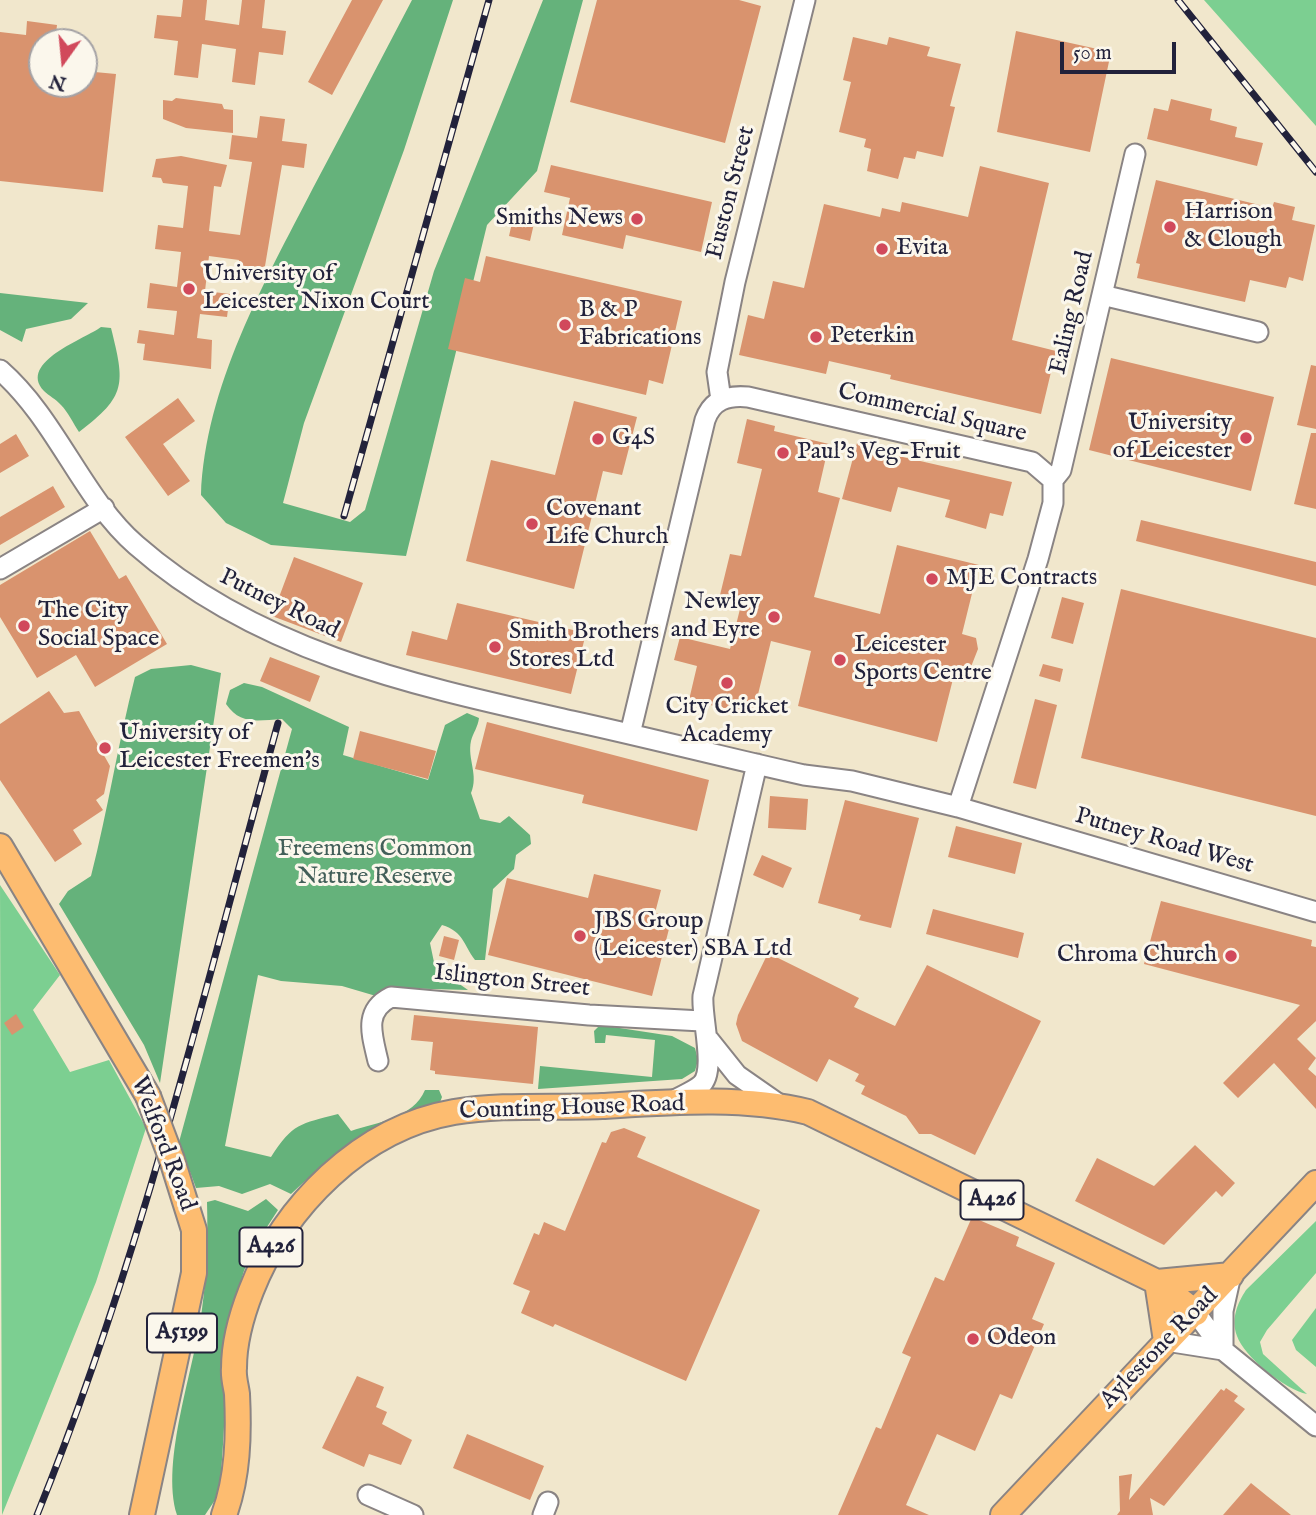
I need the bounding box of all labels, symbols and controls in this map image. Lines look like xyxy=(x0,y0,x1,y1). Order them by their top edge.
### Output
north arrow xyxy=(28,28,98,98)
scale bar xyxy=(1064,28,1180,72)
text: 50 m xyxy=(1073,40,1112,67)
text: N xyxy=(47,68,69,95)
street label: Euston Street xyxy=(702,123,762,263)
place label: Harrison & Clough xyxy=(1184,199,1282,255)
place label: Smiths News xyxy=(496,205,623,233)
marker: Smiths News xyxy=(629,211,645,227)
marker: Harrison & Clough xyxy=(1162,219,1178,235)
place label: Evita xyxy=(896,235,948,263)
marker: Evita xyxy=(874,241,890,257)
street label: Ealing Road xyxy=(1045,249,1101,377)
place label: University of Leicester Nixon Court xyxy=(203,261,429,317)
marker: University of Leicester Nixon Court xyxy=(181,281,197,297)
place label: B & P Fabrications xyxy=(579,297,701,353)
marker: B & P Fabrications xyxy=(557,317,573,333)
place label: Peterkin xyxy=(830,323,915,351)
marker: Peterkin xyxy=(808,329,824,345)
street label: Commercial Square xyxy=(835,378,1029,450)
place label: University of Leicester xyxy=(1113,410,1232,466)
place label: G4S xyxy=(612,425,655,453)
marker: University of Leicester xyxy=(1238,430,1254,446)
marker: G4S xyxy=(590,431,606,447)
place label: Paul's Veg-Fruit xyxy=(797,439,961,467)
marker: Paul's Veg-Fruit xyxy=(775,445,791,461)
place label: Covenant Life Church xyxy=(546,496,668,552)
marker: Covenant Life Church xyxy=(524,516,540,532)
street label: Putney Road xyxy=(214,564,344,646)
place label: MJE Contracts xyxy=(946,565,1097,593)
marker: MJE Contracts xyxy=(924,571,940,587)
place label: Newley and Eyre xyxy=(671,589,760,645)
place label: The City Social Space xyxy=(38,598,159,654)
marker: Newley and Eyre xyxy=(766,609,782,625)
marker: The City Social Space xyxy=(16,618,32,634)
place label: Smith Brothers Stores Ltd xyxy=(509,619,659,675)
place label: Leicester Sports Centre xyxy=(854,632,992,688)
marker: Smith Brothers Stores Ltd xyxy=(487,639,503,655)
marker: Leicester Sports Centre xyxy=(832,652,848,668)
marker: City Cricket Academy xyxy=(719,675,735,691)
place label: City Cricket Academy xyxy=(665,694,789,750)
place label: University of Leicester Freemen's xyxy=(119,720,320,776)
marker: University of Leicester Freemen's xyxy=(97,740,113,756)
street label: Putney Road West xyxy=(1071,803,1257,881)
park label: Freemens Common Nature Reserve xyxy=(278,836,472,892)
place label: JBS Group (Leicester) SBA Ltd xyxy=(594,908,792,964)
marker: JBS Group (Leicester) SBA Ltd xyxy=(572,928,588,944)
place label: Chroma Church xyxy=(1057,942,1217,970)
marker: Chroma Church xyxy=(1223,948,1239,964)
street label: Islington Street xyxy=(433,960,591,1004)
street label: Welford Road xyxy=(123,1073,201,1215)
street label: Counting House Road xyxy=(459,1091,685,1127)
road number: A426 xyxy=(960,1180,1024,1219)
road number: A426 xyxy=(240,1228,302,1266)
street label: Aylestone Road xyxy=(1095,1282,1225,1416)
road number: A5199 xyxy=(147,1314,217,1352)
place label: Odeon xyxy=(987,1325,1056,1353)
marker: Odeon xyxy=(965,1331,981,1347)

